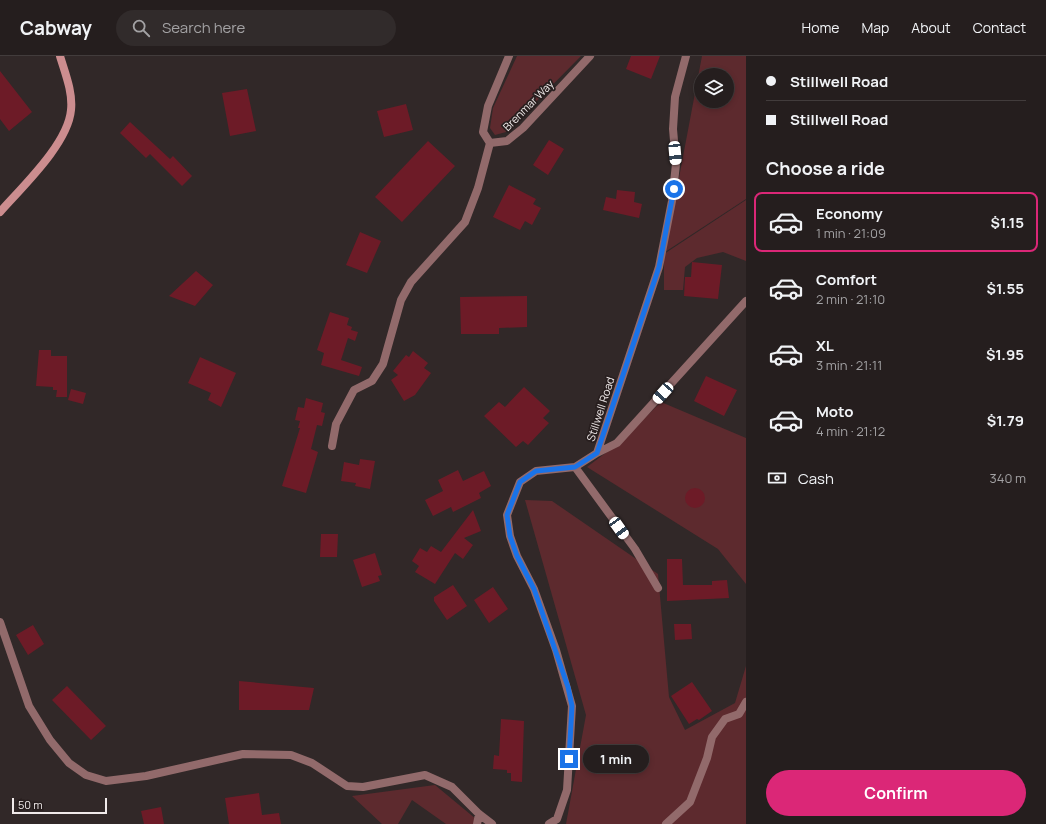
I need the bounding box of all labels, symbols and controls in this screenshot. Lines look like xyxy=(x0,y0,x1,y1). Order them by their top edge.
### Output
search box xyxy=(116,10,396,46)
text: Cabway xyxy=(20,15,92,41)
icon: search xyxy=(130,17,152,39)
text: Search here xyxy=(162,17,245,38)
text: Home xyxy=(802,18,839,37)
text: Map xyxy=(861,18,889,37)
text: About xyxy=(911,18,951,37)
text: Contact xyxy=(973,18,1026,37)
map controls xyxy=(694,68,734,108)
button: layers xyxy=(694,68,734,108)
text: Stillwell Road xyxy=(790,71,888,92)
street label: Brenmar Way xyxy=(499,76,557,134)
text: Stillwell Road xyxy=(790,109,888,130)
car xyxy=(668,141,682,165)
text: Choose a ride xyxy=(766,156,885,180)
route start xyxy=(665,180,683,198)
text: Economy xyxy=(816,203,883,224)
icon: car xyxy=(768,204,804,240)
text: $1.15 xyxy=(990,212,1024,233)
text: 1 min · 21:09 xyxy=(816,224,886,242)
text: Comfort xyxy=(816,269,877,290)
icon: car xyxy=(768,270,804,306)
text: $1.55 xyxy=(986,278,1024,299)
text: 2 min · 21:10 xyxy=(816,290,885,308)
text: XL xyxy=(816,335,834,356)
icon: car xyxy=(768,336,804,372)
text: $1.95 xyxy=(986,344,1024,365)
text: 3 min · 21:11 xyxy=(816,356,882,374)
street label: Stillwell Road xyxy=(583,375,617,443)
car xyxy=(651,380,675,406)
text: Moto xyxy=(816,401,853,422)
icon: car xyxy=(768,402,804,438)
text: $1.79 xyxy=(987,410,1024,431)
text: 4 min · 21:12 xyxy=(816,422,885,440)
icon: cash xyxy=(766,467,788,489)
text: Cash xyxy=(798,468,834,489)
text: 340 m xyxy=(990,469,1026,487)
car xyxy=(607,515,631,541)
callout: 1 min xyxy=(583,745,649,773)
route end xyxy=(560,750,578,768)
text: 1 min xyxy=(600,750,632,768)
button: Confirm xyxy=(766,770,1026,816)
scale bar xyxy=(12,796,107,815)
text: 50 m xyxy=(18,797,43,812)

